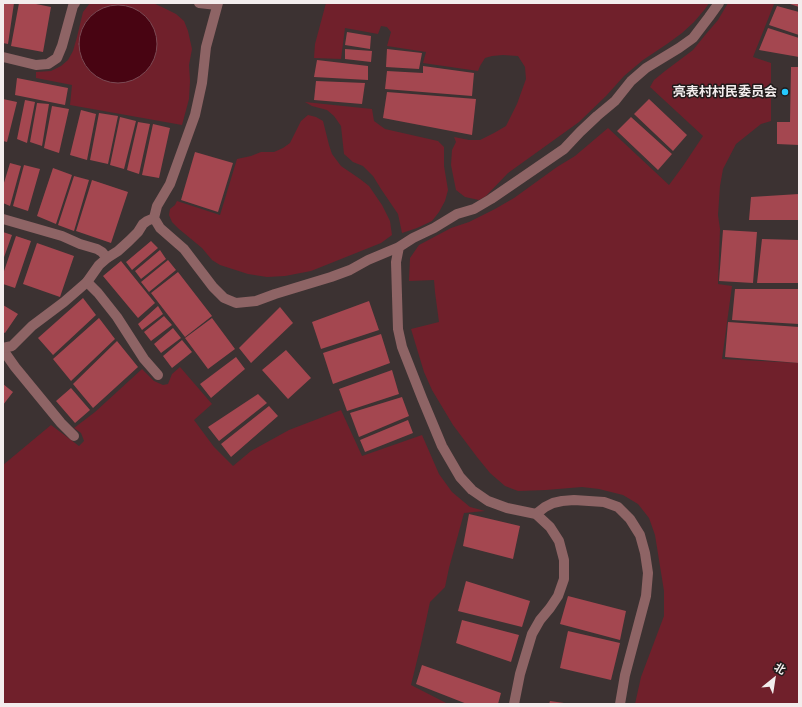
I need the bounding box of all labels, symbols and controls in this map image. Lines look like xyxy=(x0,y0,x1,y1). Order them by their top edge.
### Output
place label: 亮表村村民委员会 xyxy=(673,84,777,100)
marker: 亮表村村民委员会 xyxy=(780,87,790,97)
north arrow xyxy=(754,659,794,699)
text: 北 xyxy=(772,660,788,677)

